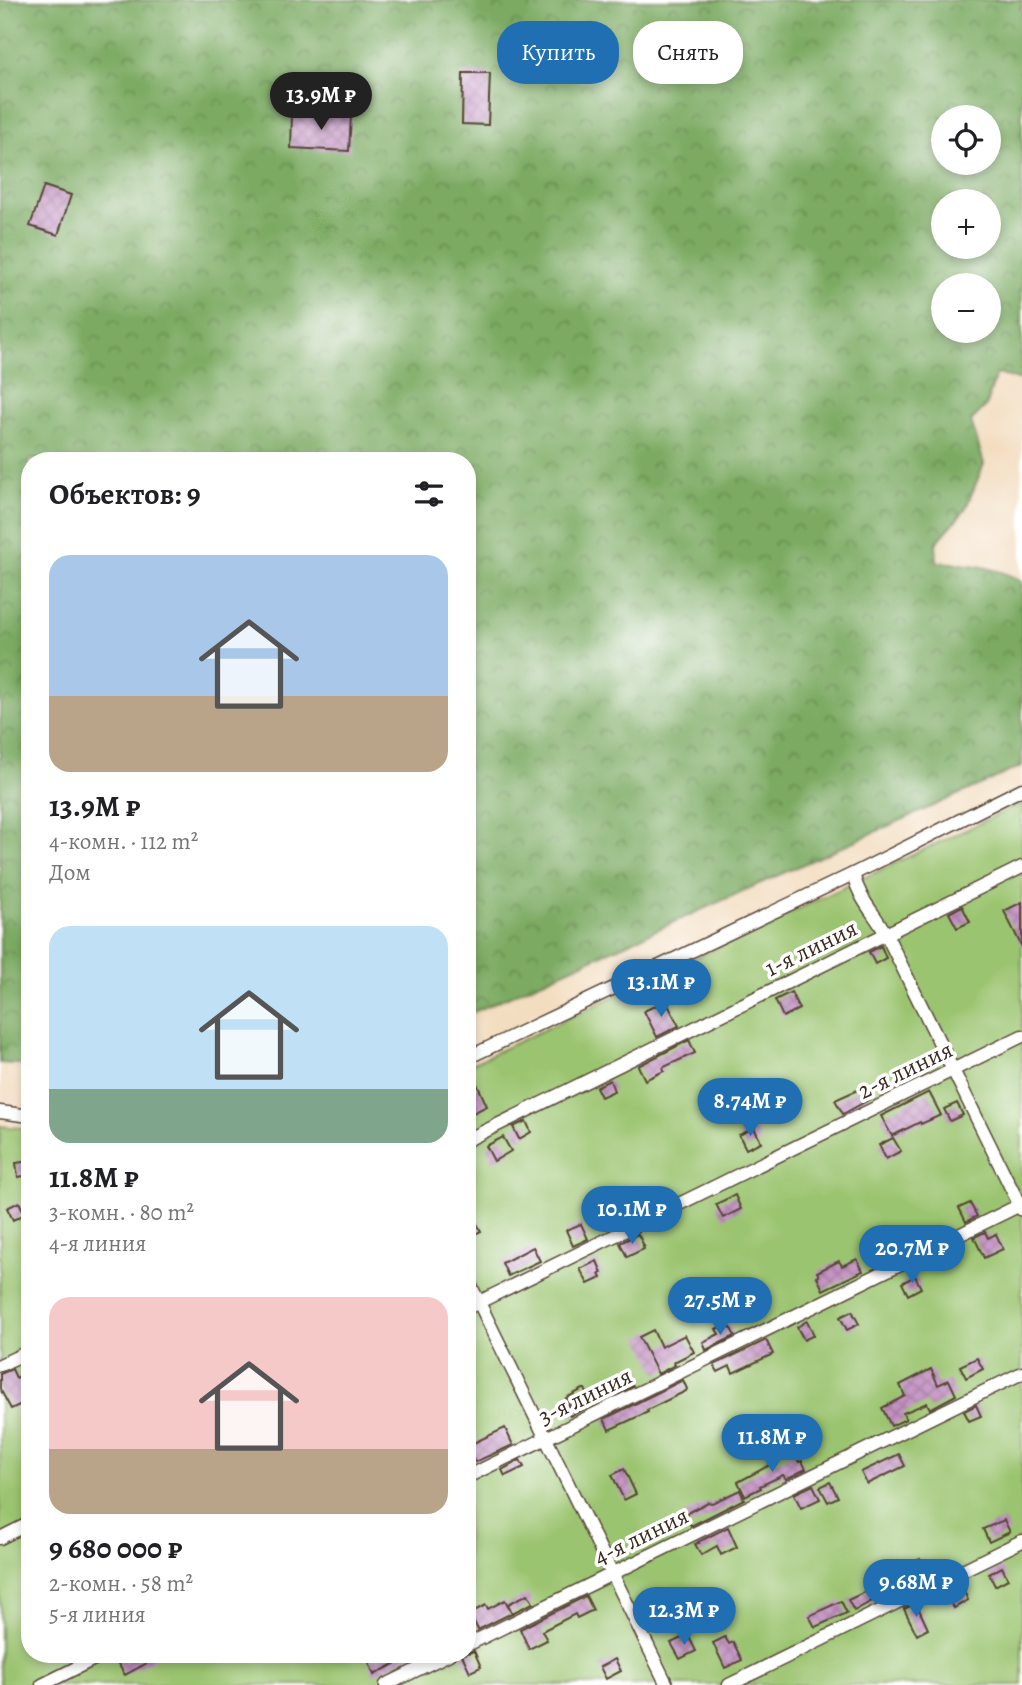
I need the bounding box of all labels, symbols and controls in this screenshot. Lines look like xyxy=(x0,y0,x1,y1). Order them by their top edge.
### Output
chip: Купить xyxy=(497,21,619,84)
chip: Снять xyxy=(633,21,743,84)
pin: 13.9M ₽ xyxy=(256,72,386,132)
text: 13.9M ₽ xyxy=(286,79,356,110)
map controls xyxy=(931,105,1001,343)
button: locate xyxy=(931,105,1001,175)
button: + xyxy=(931,189,1001,259)
button: − xyxy=(931,273,1001,343)
text: Объектов: 9 xyxy=(49,474,201,514)
icon: filters xyxy=(410,475,448,513)
icon: home xyxy=(186,601,312,727)
text: 13.9M ₽ xyxy=(49,786,140,826)
text: 4-комн. · 112 m² xyxy=(49,826,198,857)
text: Дом xyxy=(49,857,91,888)
street label: 1-я линия xyxy=(760,912,862,984)
pin: 13.1M ₽ xyxy=(596,960,726,1019)
text: 13.1M ₽ xyxy=(627,966,695,997)
icon: home xyxy=(186,972,312,1098)
street label: 2-я линия xyxy=(852,1033,958,1107)
pin: 8.74M ₽ xyxy=(685,1078,815,1138)
text: 8.74M ₽ xyxy=(713,1085,787,1116)
text: 11.8M ₽ xyxy=(49,1157,139,1197)
pin: 10.1M ₽ xyxy=(567,1186,697,1246)
text: 10.1M ₽ xyxy=(597,1193,667,1224)
text: 3-комн. · 80 m² xyxy=(49,1197,194,1228)
pin: 20.7M ₽ xyxy=(847,1226,977,1285)
text: 4-я линия xyxy=(49,1228,146,1259)
text: 20.7M ₽ xyxy=(875,1232,949,1263)
pin: 27.5M ₽ xyxy=(655,1278,785,1337)
text: 27.5M ₽ xyxy=(684,1284,756,1315)
icon: home xyxy=(186,1343,312,1469)
street label: 3-я линия xyxy=(533,1360,637,1432)
pin: 11.8M ₽ xyxy=(707,1414,837,1474)
text: 11.8M ₽ xyxy=(738,1421,806,1452)
street label: 4-я линия xyxy=(588,1499,694,1573)
text: 9 680 000 ₽ xyxy=(49,1528,183,1568)
pin: 9.68M ₽ xyxy=(851,1560,981,1619)
text: 9.68M ₽ xyxy=(879,1566,953,1597)
text: 2-комн. · 58 m² xyxy=(49,1568,193,1599)
pin: 12.3M ₽ xyxy=(619,1588,749,1647)
text: 12.3M ₽ xyxy=(649,1594,719,1625)
text: 5-я линия xyxy=(49,1599,146,1630)

